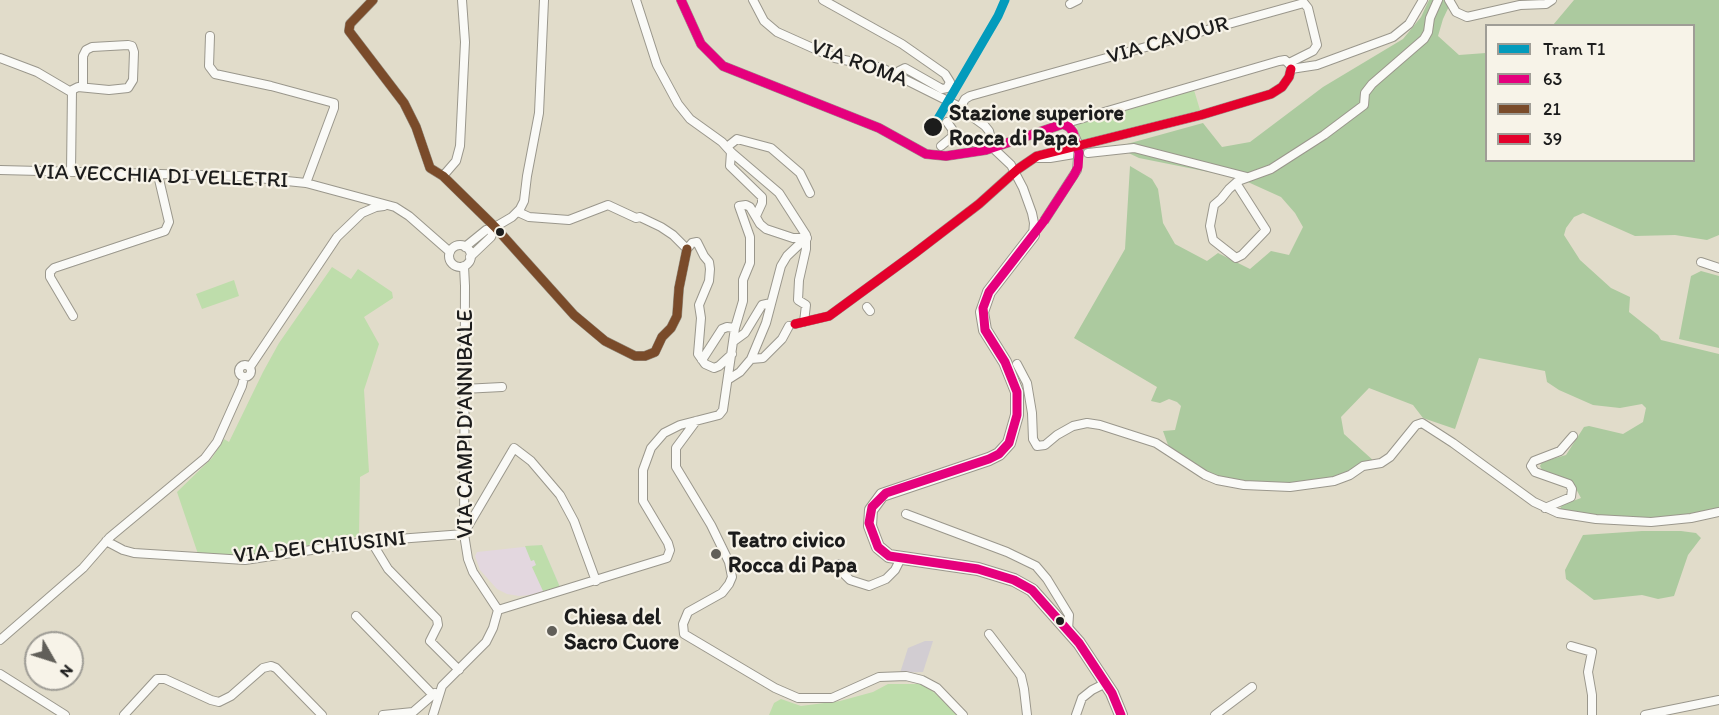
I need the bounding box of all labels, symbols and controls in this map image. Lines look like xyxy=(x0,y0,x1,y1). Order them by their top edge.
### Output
street label: VIA CAVOUR xyxy=(1104,11,1232,71)
legend xyxy=(1485,24,1695,162)
street label: VIA ROMA xyxy=(807,34,911,94)
text: Tram T1 xyxy=(1543,38,1605,60)
text: 63 xyxy=(1543,68,1562,90)
text: 21 xyxy=(1543,98,1561,120)
place label: Stazione superiore Rocca di Papa xyxy=(949,101,1124,152)
marker: Stazione superiore Rocca di Papa xyxy=(922,116,944,138)
text: 39 xyxy=(1543,128,1562,150)
street label: VIA VECCHIA DI VELLETRI xyxy=(33,159,289,195)
unlabelled marker xyxy=(494,226,506,238)
street label: VIA CAMPI D'ANNIBALE xyxy=(453,309,479,539)
street label: VIA DEI CHIUSINI xyxy=(232,526,408,570)
place label: Teatro civico Rocca di Papa xyxy=(728,528,857,580)
marker: Teatro civico Rocca di Papa xyxy=(709,547,723,561)
place label: Chiesa del Sacro Cuore xyxy=(564,605,679,656)
unlabelled marker xyxy=(1054,615,1066,627)
marker: Chiesa del Sacro Cuore xyxy=(545,624,559,638)
north arrow xyxy=(24,631,84,691)
text: N xyxy=(56,661,78,682)

